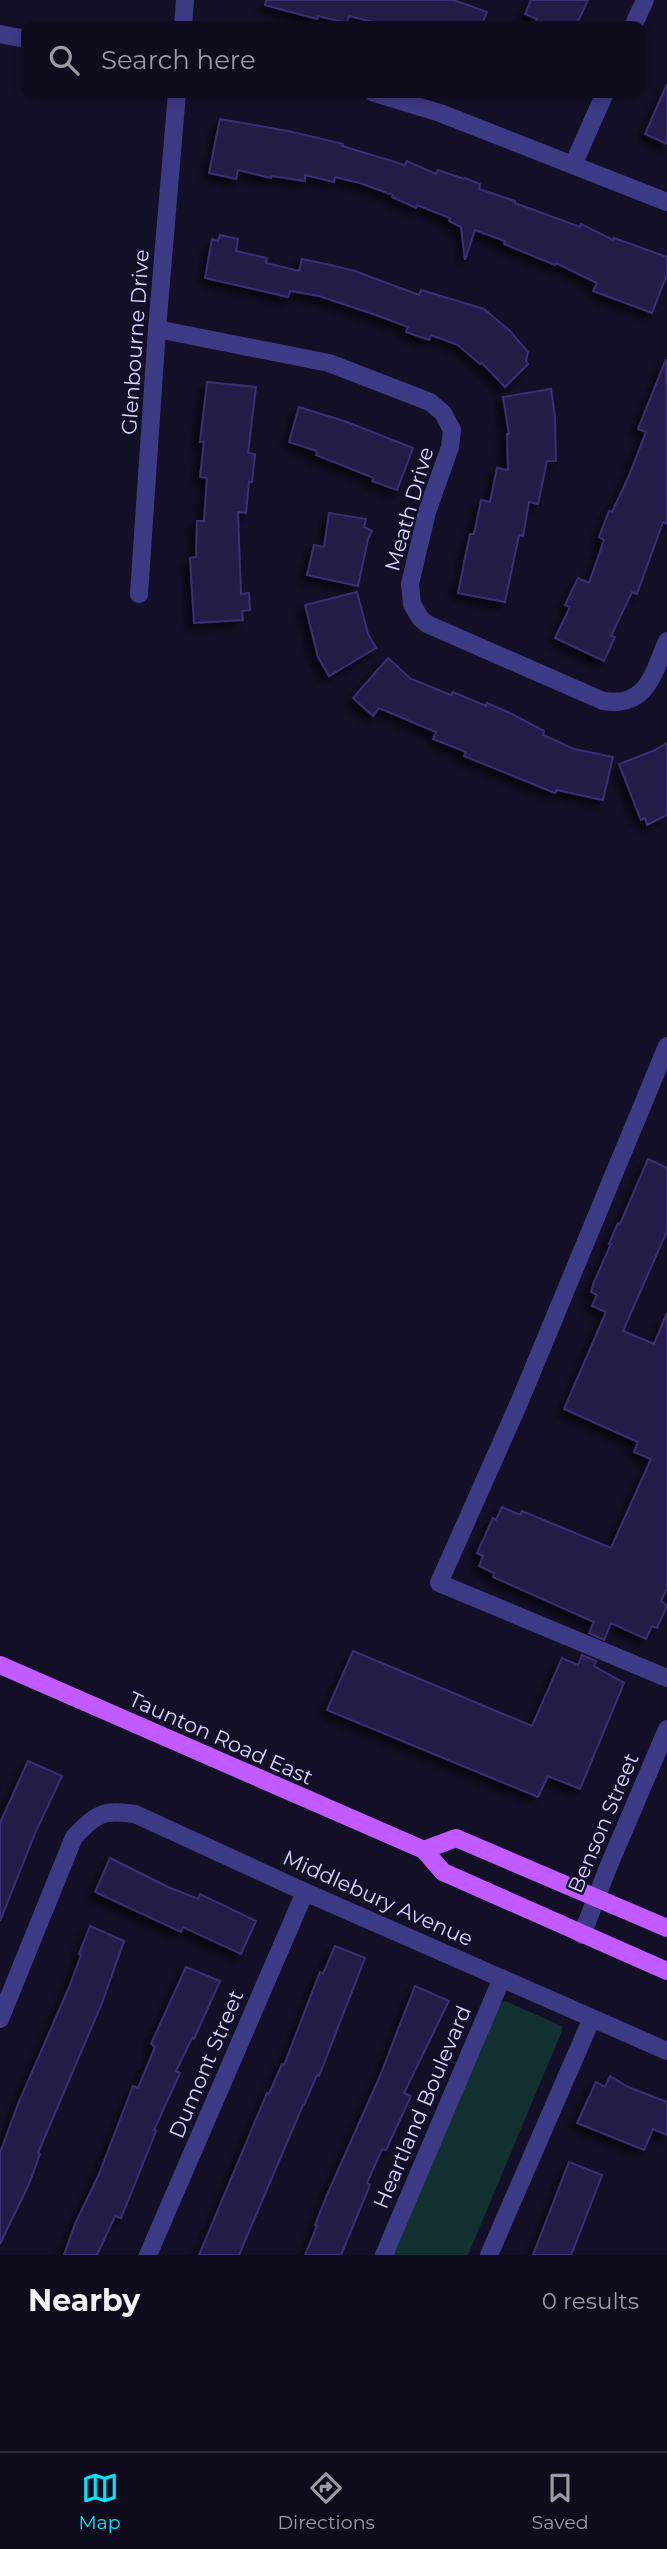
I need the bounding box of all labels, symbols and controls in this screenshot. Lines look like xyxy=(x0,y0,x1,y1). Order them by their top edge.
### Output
search box xyxy=(21,21,646,98)
icon: search xyxy=(45,41,83,79)
text: Search here xyxy=(101,44,256,76)
street label: Glenbourne Drive xyxy=(116,248,154,436)
street label: Meath Drive xyxy=(379,444,439,574)
street label: Taunton Road East xyxy=(125,1686,317,1790)
street label: Benson Street xyxy=(562,1749,644,1897)
street label: Middlebury Avenue xyxy=(279,1845,477,1951)
street label: Dumont Street xyxy=(164,1986,248,2142)
street label: Heartland Boulevard xyxy=(368,2002,476,2212)
text: Nearby xyxy=(28,2282,140,2319)
text: 0 results xyxy=(542,2287,639,2315)
tab: Map xyxy=(78,2469,121,2534)
tab: Directions xyxy=(277,2469,375,2534)
tab: Saved xyxy=(532,2469,589,2534)

